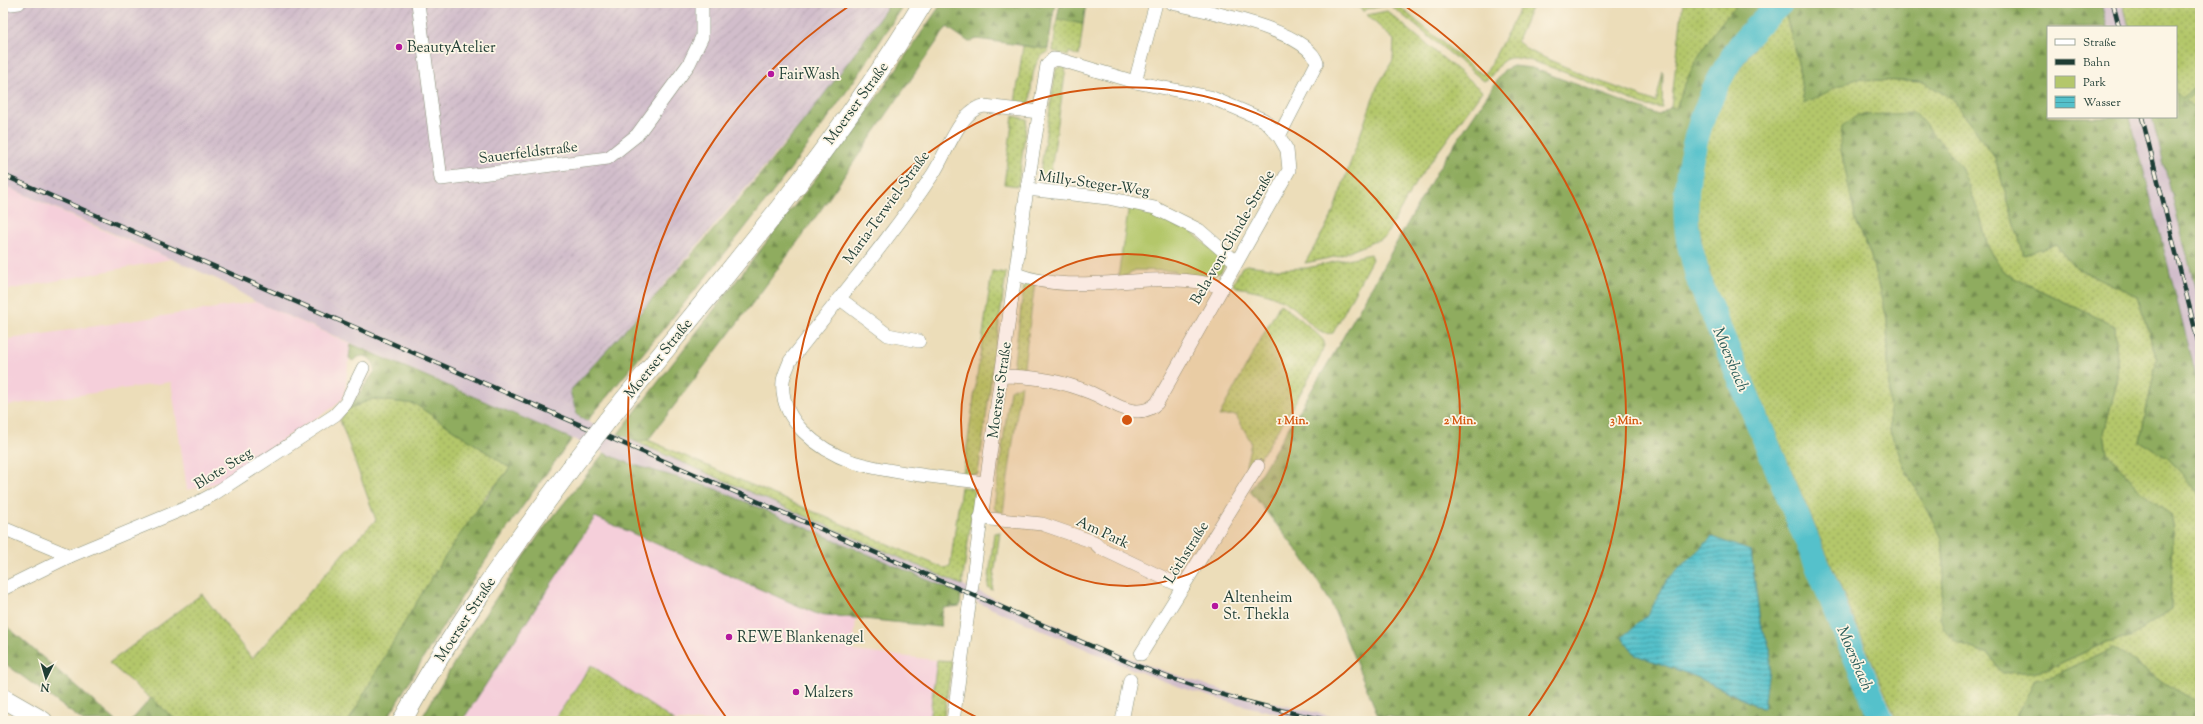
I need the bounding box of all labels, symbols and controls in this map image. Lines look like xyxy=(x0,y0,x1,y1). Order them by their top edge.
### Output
legend xyxy=(2047,26,2177,118)
text: Straße xyxy=(2083,34,2117,52)
place label: BeautyAtelier xyxy=(407,38,496,59)
marker: BeautyAtelier xyxy=(394,42,404,52)
text: Bahn xyxy=(2083,54,2110,72)
street label: Moerser Straße xyxy=(820,58,894,150)
place label: FairWash xyxy=(779,65,840,86)
marker: FairWash xyxy=(766,69,776,79)
text: Park xyxy=(2083,74,2106,92)
text: Wasser xyxy=(2083,94,2121,112)
street label: Sauerfeldstraße xyxy=(477,137,579,170)
street label: Maria-Terwiel-Straße xyxy=(839,147,936,269)
street label: Milly-Steger-Weg xyxy=(1037,166,1151,203)
street label: Bela-von-Glinde-Straße xyxy=(1186,166,1281,309)
street label: Moerser Straße xyxy=(620,314,698,403)
water label: Moersbach xyxy=(1706,324,1754,396)
street label: Moerser Straße xyxy=(983,340,1018,440)
text: 1 Min. xyxy=(1276,412,1309,430)
text: 2 Min. xyxy=(1444,412,1476,430)
text: 3 Min. xyxy=(1610,412,1642,430)
centre of rings xyxy=(1120,413,1134,427)
street label: Blote Steg xyxy=(191,443,257,495)
street label: Am Park xyxy=(1072,512,1132,555)
street label: Löthstraße xyxy=(1160,518,1215,588)
street label: Moerser Straße xyxy=(431,573,502,666)
place label: Altenheim St. Thekla xyxy=(1223,588,1293,626)
marker: Altenheim St. Thekla xyxy=(1210,601,1220,611)
water label: Moersbach xyxy=(1830,623,1878,695)
place label: REWE Blankenagel xyxy=(737,628,864,649)
marker: REWE Blankenagel xyxy=(724,632,734,642)
north arrow xyxy=(26,658,66,698)
text: N xyxy=(40,679,51,695)
place label: Malzers xyxy=(804,683,853,704)
marker: Malzers xyxy=(791,687,801,697)

